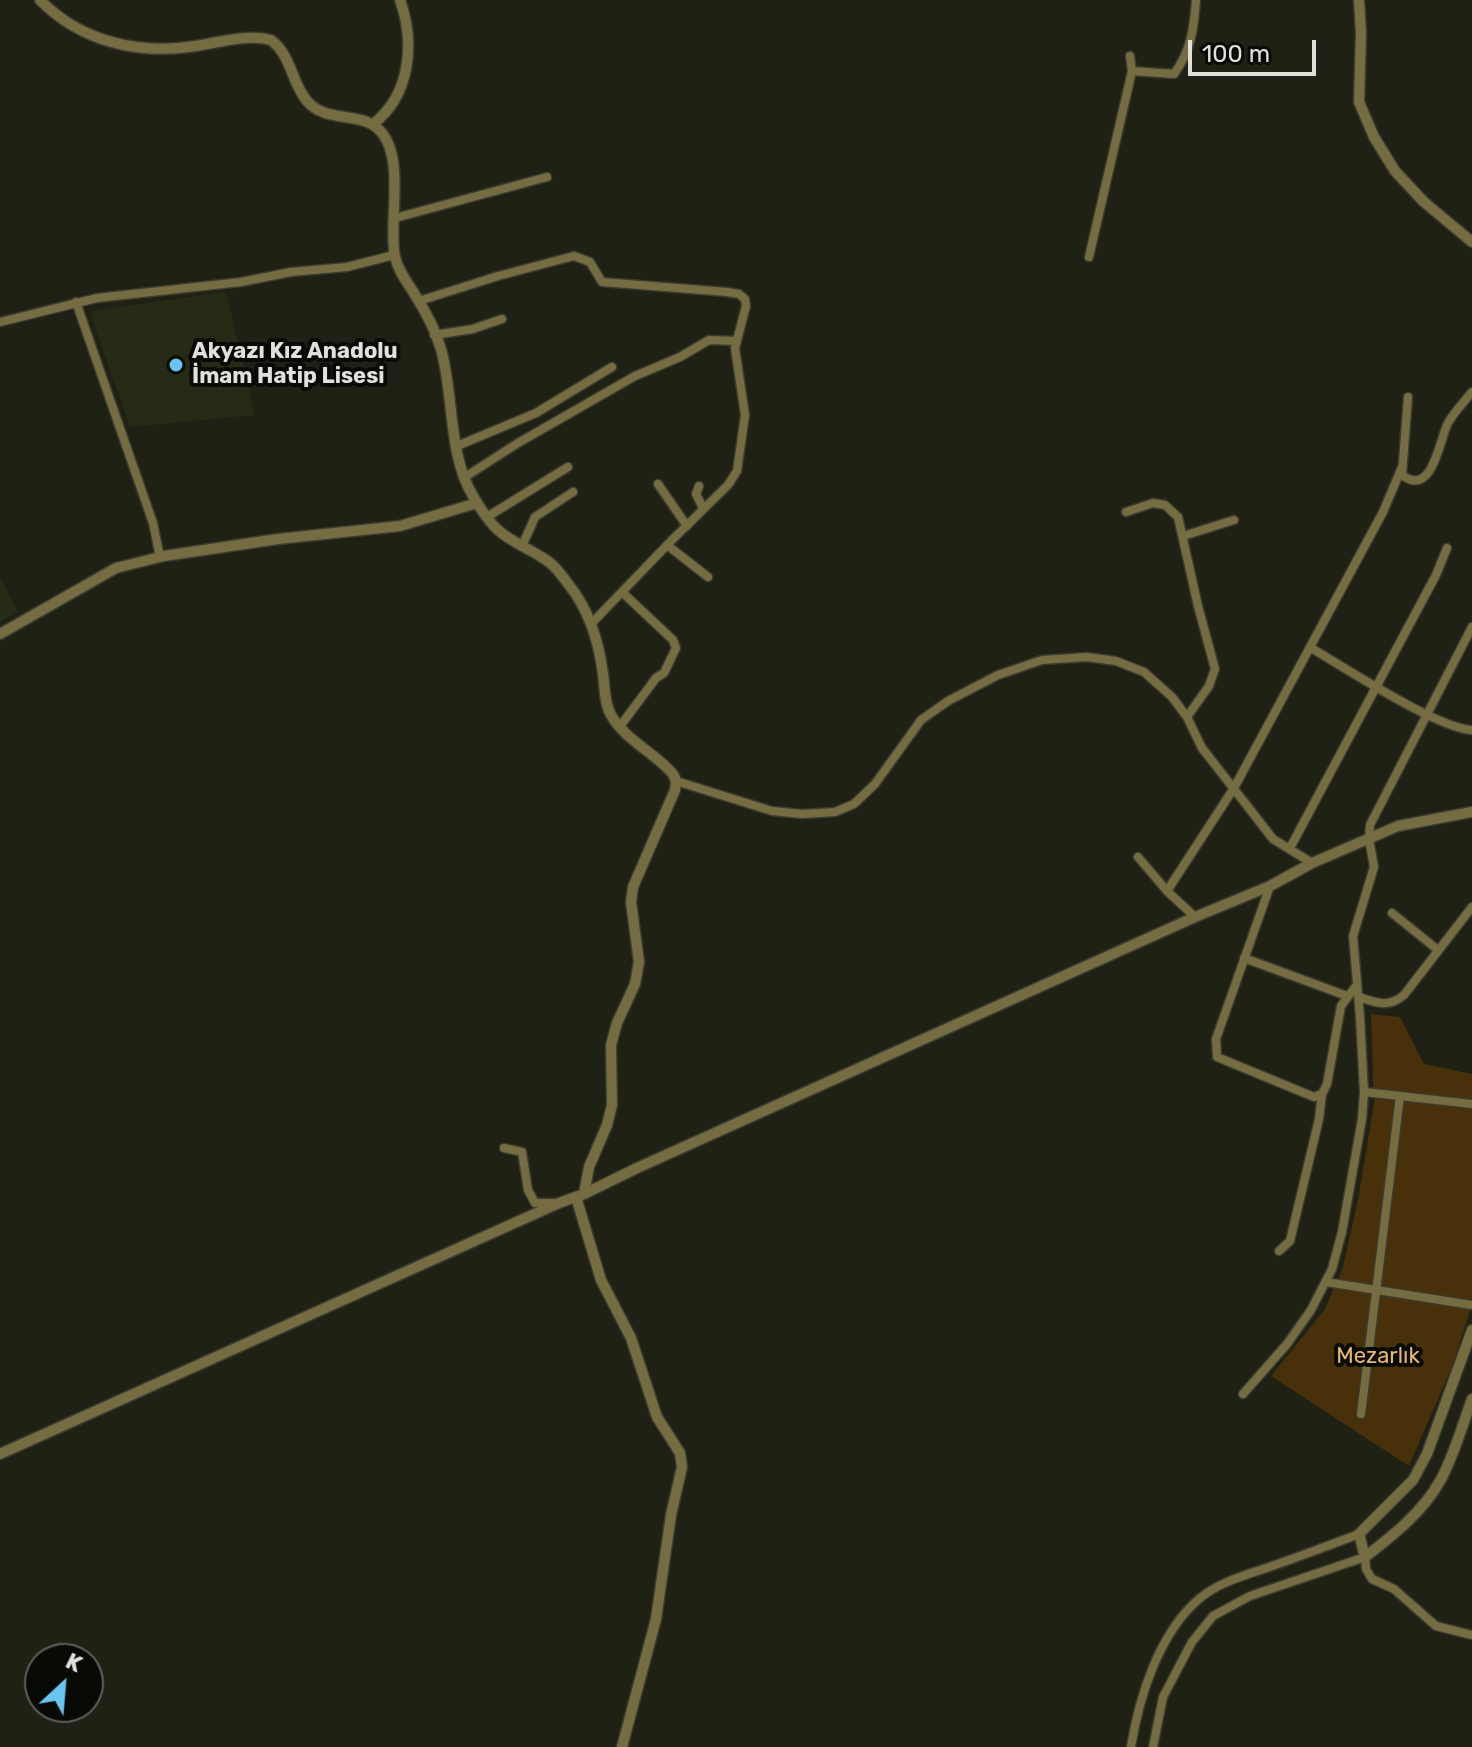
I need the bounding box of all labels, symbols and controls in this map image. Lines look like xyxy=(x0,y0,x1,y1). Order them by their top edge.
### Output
scale bar xyxy=(1192,24,1320,74)
text: 100 m xyxy=(1202,40,1270,68)
place label: Akyazı Kız Anadolu İmam Hatip Lisesi xyxy=(192,339,398,390)
marker: Akyazı Kız Anadolu İmam Hatip Lisesi xyxy=(167,356,185,374)
park label: Mezarlık xyxy=(1336,1344,1420,1370)
north arrow xyxy=(24,1643,104,1723)
text: K xyxy=(61,1647,86,1678)

